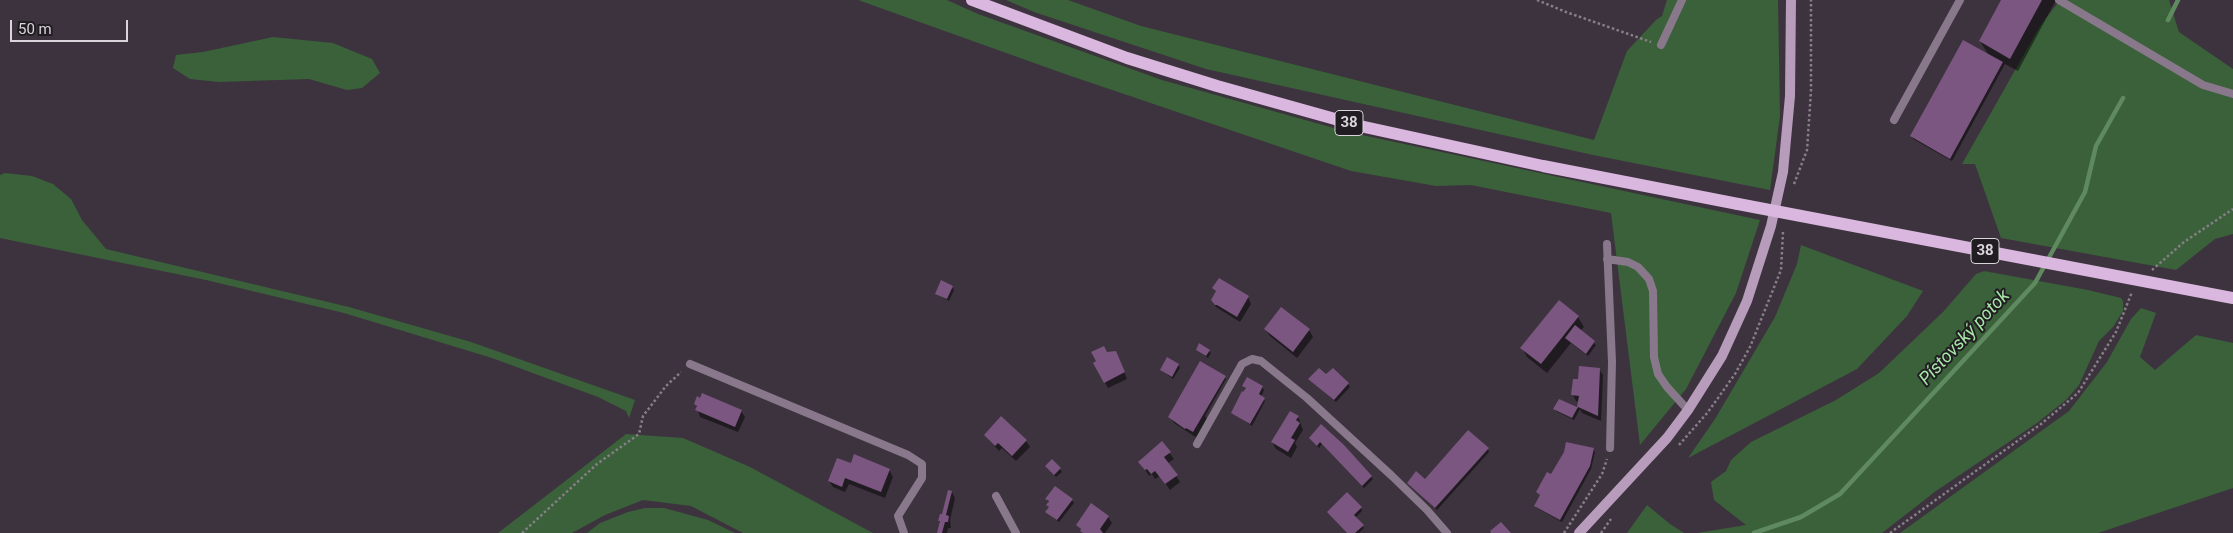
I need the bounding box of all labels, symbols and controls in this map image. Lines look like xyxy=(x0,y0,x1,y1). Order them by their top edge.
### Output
scale bar xyxy=(12,10,130,42)
text: 50 m xyxy=(18,20,52,38)
road number: 38 xyxy=(1335,110,1363,136)
road number: 38 xyxy=(1971,238,1999,264)
water label: Pístovský potok xyxy=(1915,286,2015,390)

